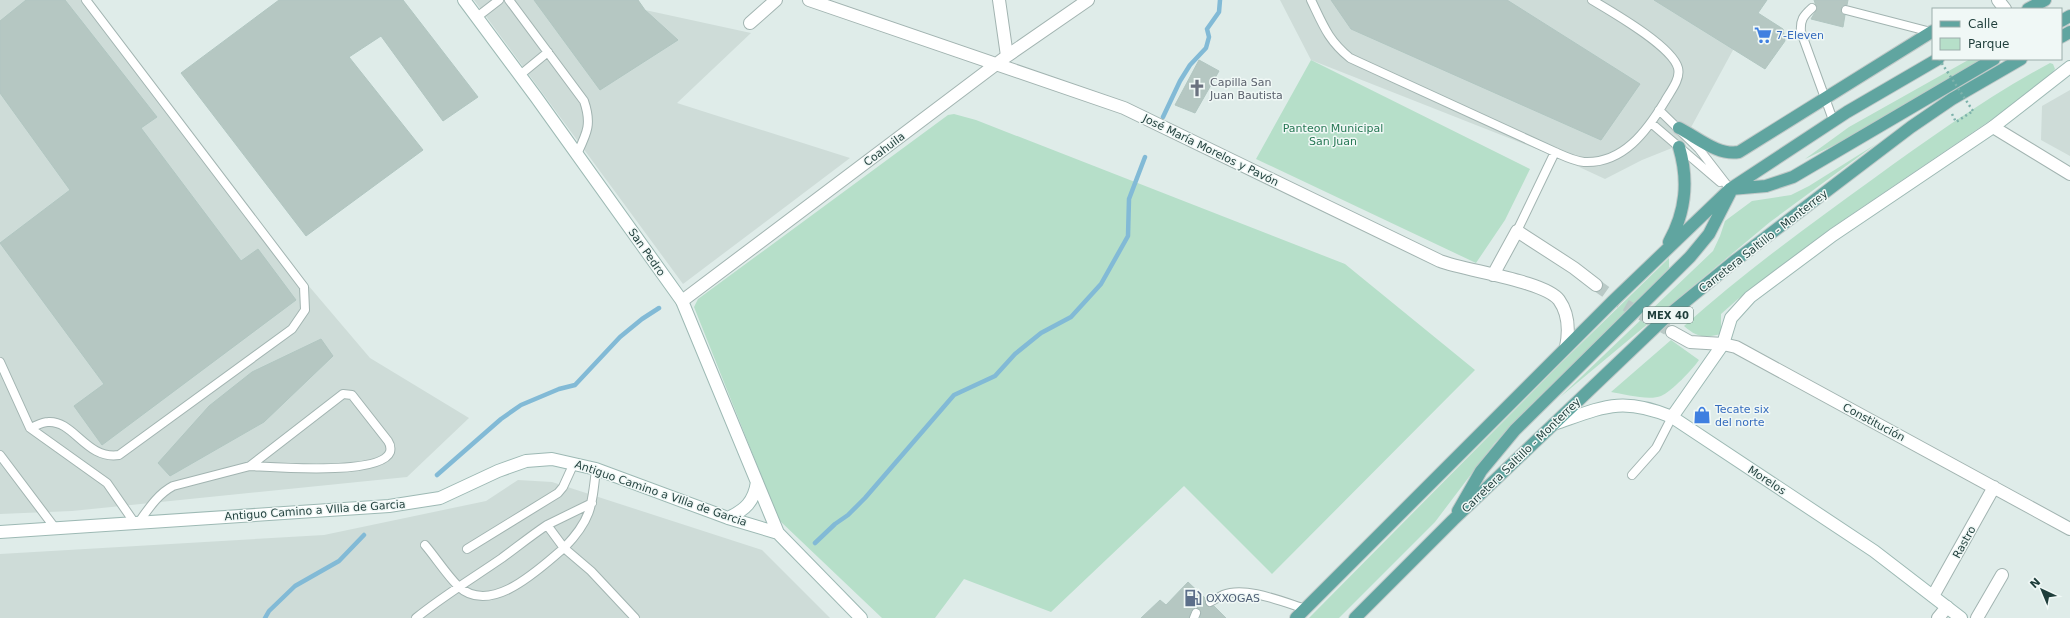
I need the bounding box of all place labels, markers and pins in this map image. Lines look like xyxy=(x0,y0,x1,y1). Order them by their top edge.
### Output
supermarket icon: 7-Eleven xyxy=(1753,25,1773,45)
place label: 7-Eleven xyxy=(1776,29,1824,42)
place label: Capilla San Juan Bautista xyxy=(1209,76,1283,102)
church icon: Capilla San Juan Bautista xyxy=(1187,78,1207,98)
place label: Tecate six del norte xyxy=(1714,403,1770,429)
shop icon: Tecate six del norte xyxy=(1692,405,1712,425)
fuel station icon: OXXOGAS xyxy=(1183,588,1203,608)
place label: OXXOGAS xyxy=(1206,592,1260,605)

